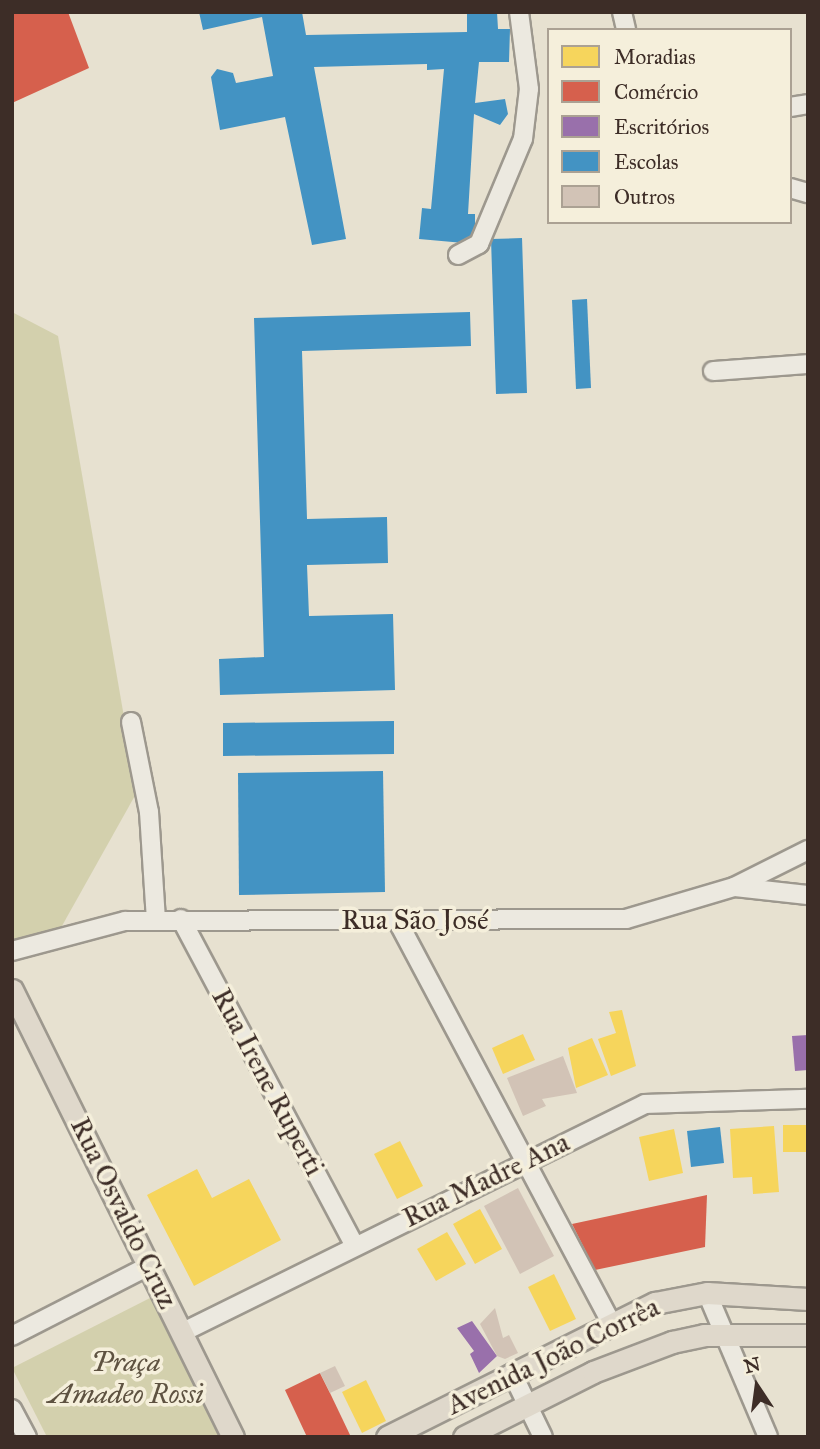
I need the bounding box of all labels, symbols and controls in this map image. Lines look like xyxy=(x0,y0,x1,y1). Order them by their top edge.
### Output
legend xyxy=(547,28,792,224)
text: Moradias xyxy=(614,44,696,70)
text: Comércio xyxy=(614,79,698,105)
text: Escritórios xyxy=(614,114,709,140)
text: Escolas xyxy=(614,149,678,175)
text: Outros xyxy=(614,184,675,210)
street label: Rua São José xyxy=(341,903,489,937)
street label: Rua Irene Ruperti xyxy=(205,983,331,1181)
street label: Rua Osvaldo Cruz xyxy=(63,1112,185,1314)
street label: Rua Madre Ana xyxy=(397,1125,575,1235)
street label: Avenida João Corrêa xyxy=(441,1290,665,1422)
park label: Praça Amadeo Rossi xyxy=(48,1345,204,1411)
north arrow xyxy=(722,1351,792,1421)
text: N xyxy=(742,1352,763,1378)

